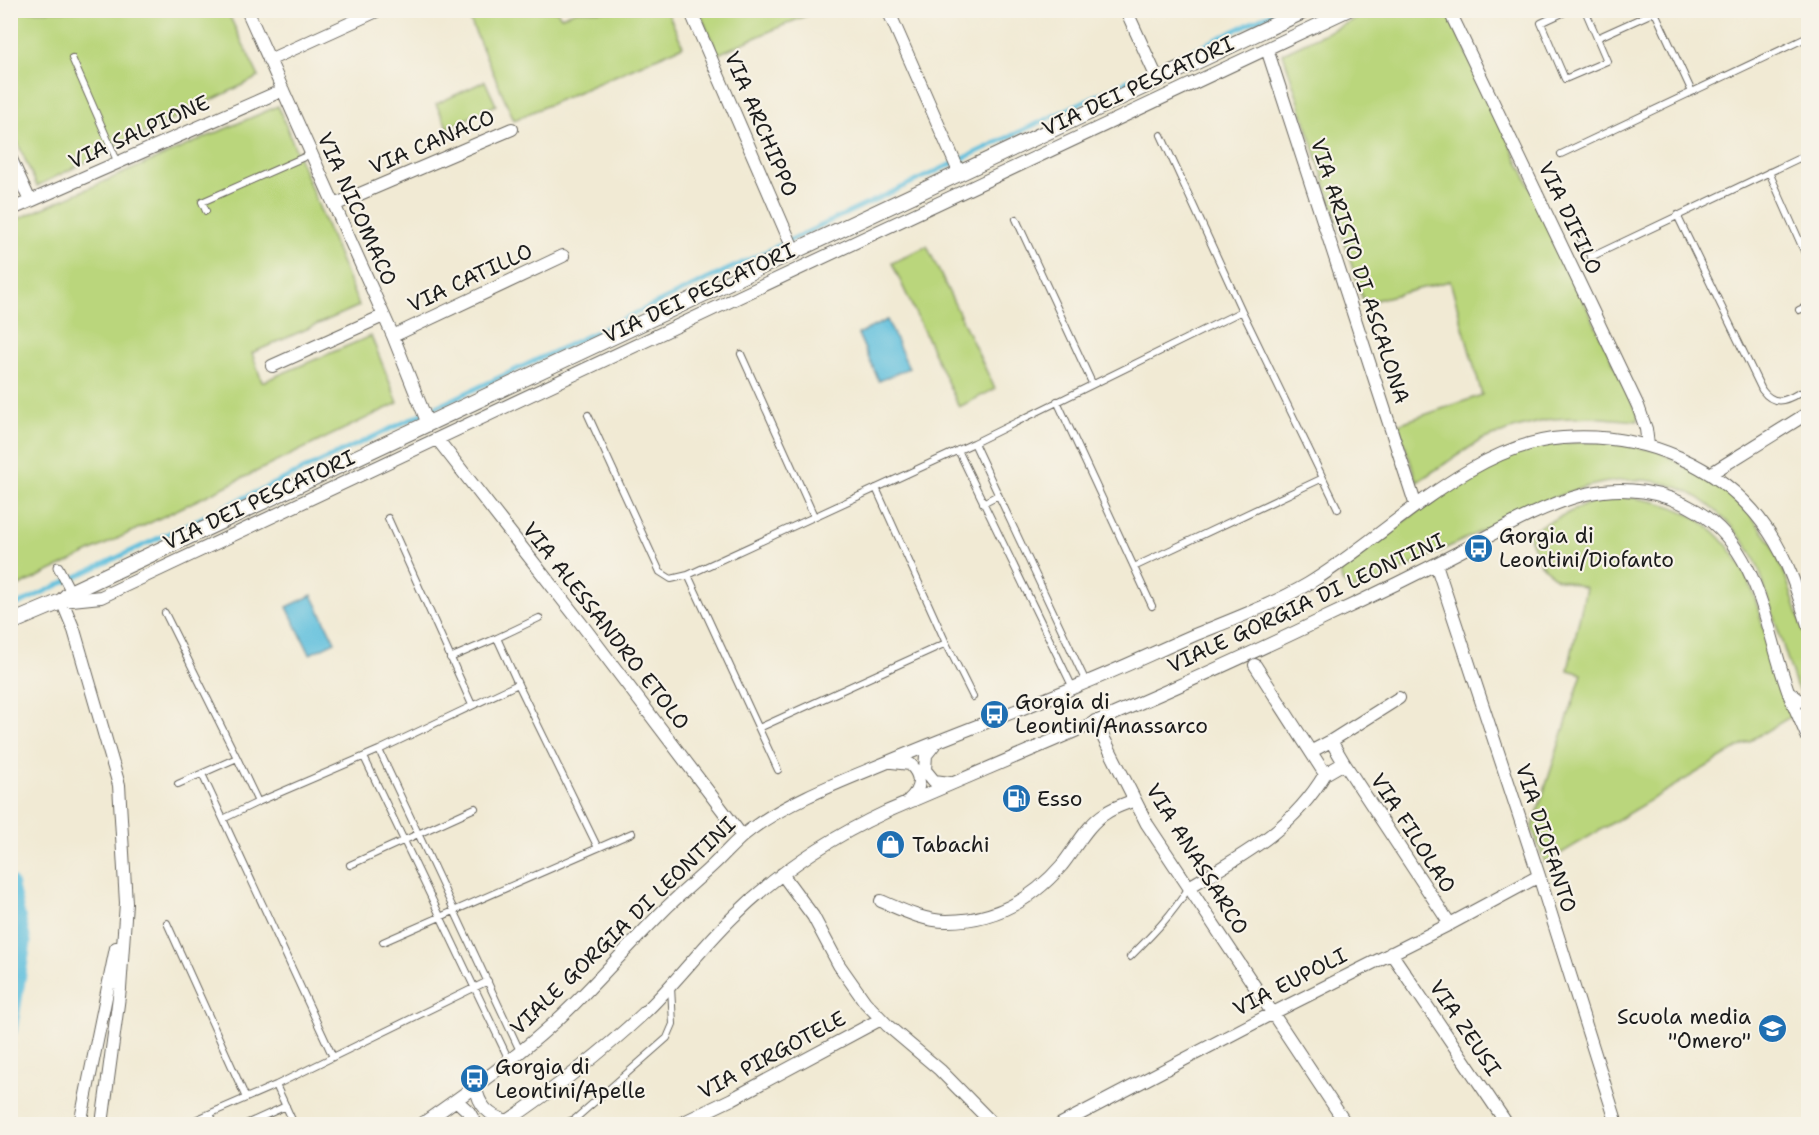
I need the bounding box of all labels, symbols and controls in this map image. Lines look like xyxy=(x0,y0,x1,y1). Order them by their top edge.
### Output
street label: VIA DEI PESCATORI xyxy=(1038,29,1238,143)
street label: VIA ARCHIPPO xyxy=(718,47,804,201)
street label: VIA SALPIONE xyxy=(64,88,214,176)
street label: VIA CANACO xyxy=(365,103,499,181)
street label: VIA NICOMACO xyxy=(311,128,403,290)
street label: VIA ARISTO DI ASCALONA xyxy=(1304,135,1416,407)
street label: VIA DIFILO xyxy=(1532,157,1608,279)
street label: VIA DEI PESCATORI xyxy=(599,236,799,350)
street label: VIA CATILLO xyxy=(403,237,537,319)
street label: VIA DEI PESCATORI xyxy=(159,443,359,557)
street label: VIA ALESSANDRO ETOLO xyxy=(516,516,696,736)
place label: Gorgia di Leontini/Diofanto xyxy=(1499,522,1674,574)
street label: VIALE GORGIA DI LEONTINI xyxy=(1163,526,1449,680)
bus stop icon: Gorgia di Leontini/Diofanto xyxy=(1462,532,1494,564)
place label: Gorgia di Leontini/Anassarco xyxy=(1015,688,1208,740)
bus stop icon: Gorgia di Leontini/Anassarco xyxy=(978,698,1010,730)
street label: VIA DIOFANTO xyxy=(1509,760,1583,916)
street label: VIA FILOLAO xyxy=(1364,768,1462,898)
street label: VIA ANASSARCO xyxy=(1139,778,1255,940)
fuel station icon: Esso xyxy=(1000,783,1032,815)
place label: Esso xyxy=(1037,785,1082,813)
street label: VIALE GORGIA DI LEONTINI xyxy=(504,811,742,1041)
shop icon: Tabachi xyxy=(875,829,907,861)
place label: Tabachi xyxy=(912,831,990,859)
street label: VIA EUPOLI xyxy=(1228,941,1352,1023)
street label: VIA ZEUSI xyxy=(1423,975,1507,1081)
place label: Scuola media "Omero" xyxy=(1617,1003,1751,1055)
street label: VIA PIRGOTELE xyxy=(693,1004,851,1106)
school or university icon: Scuola media "Omero" xyxy=(1756,1013,1788,1045)
place label: Gorgia di Leontini/Apelle xyxy=(495,1053,646,1105)
bus stop icon: Gorgia di Leontini/Apelle xyxy=(458,1063,490,1095)

